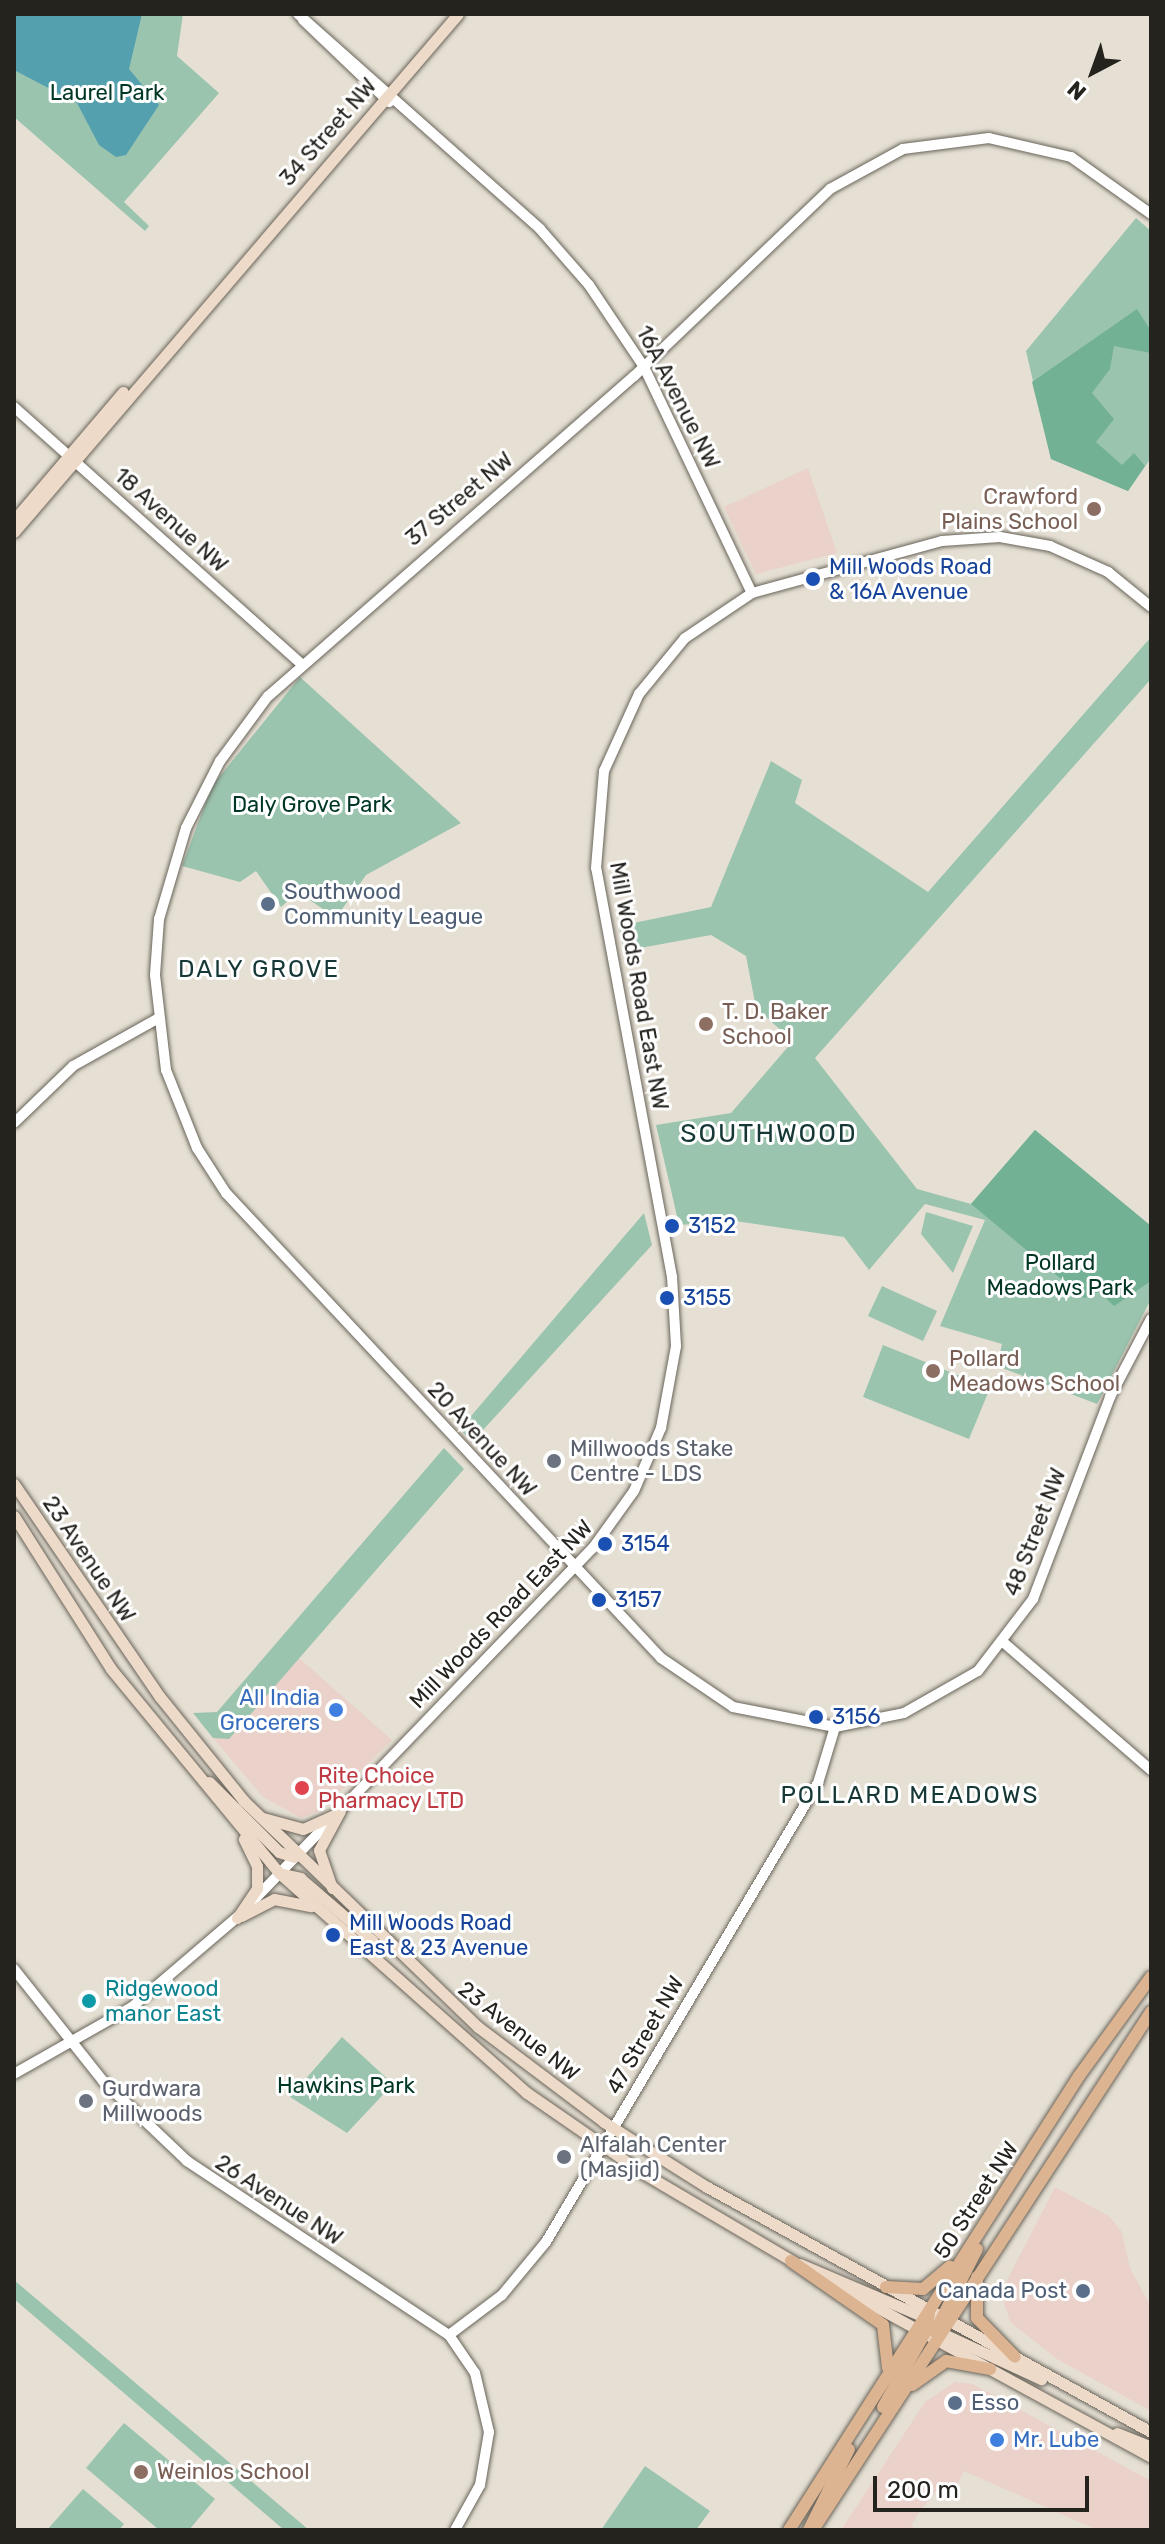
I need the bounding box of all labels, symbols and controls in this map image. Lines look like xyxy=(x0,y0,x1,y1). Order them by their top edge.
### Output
north arrow xyxy=(1053,32,1133,112)
street label: 34 Street NW xyxy=(274,73,382,191)
text: N xyxy=(1062,75,1092,106)
park label: Laurel Park xyxy=(50,80,164,106)
street label: 16A Avenue NW xyxy=(630,321,726,473)
street label: 37 Street NW xyxy=(400,447,518,551)
street label: 18 Avenue NW xyxy=(109,462,233,578)
place label: Crawford Plains School xyxy=(941,483,1078,534)
marker: Crawford Plains School xyxy=(1085,500,1103,518)
place label: Mill Woods Road & 16A Avenue xyxy=(829,553,992,604)
marker: Mill Woods Road & 16A Avenue xyxy=(804,570,822,588)
park label: Daly Grove Park xyxy=(232,792,392,818)
street label: Mill Woods Road East NW xyxy=(604,860,674,1112)
place label: Southwood Community League xyxy=(284,878,484,930)
marker: Southwood Community League xyxy=(259,895,277,913)
district label: DALY GROVE xyxy=(178,956,340,984)
place label: T. D. Baker School xyxy=(722,998,828,1050)
marker: T. D. Baker School xyxy=(697,1015,715,1033)
district label: SOUTHWOOD xyxy=(680,1118,858,1150)
place label: 3152 xyxy=(688,1213,736,1239)
marker: 3152 xyxy=(663,1217,681,1235)
park label: Pollard Meadows Park xyxy=(986,1249,1134,1300)
place label: 3155 xyxy=(683,1285,731,1311)
marker: 3155 xyxy=(658,1289,676,1307)
place label: Pollard Meadows School xyxy=(949,1345,1120,1396)
marker: Pollard Meadows School xyxy=(924,1362,942,1380)
street label: 20 Avenue NW xyxy=(422,1376,542,1502)
place label: Millwoods Stake Centre - LDS xyxy=(570,1435,733,1486)
marker: Millwoods Stake Centre - LDS xyxy=(545,1452,563,1470)
street label: 48 Street NW xyxy=(998,1464,1072,1600)
street label: 23 Avenue NW xyxy=(37,1491,141,1627)
street label: Mill Woods Road East NW xyxy=(404,1514,598,1714)
place label: 3154 xyxy=(621,1531,670,1557)
marker: 3154 xyxy=(596,1535,614,1553)
place label: 3157 xyxy=(615,1587,662,1613)
marker: 3157 xyxy=(590,1591,608,1609)
place label: All India Grocerers xyxy=(220,1684,320,1736)
marker: All India Grocerers xyxy=(327,1701,345,1719)
place label: 3156 xyxy=(832,1704,881,1730)
marker: 3156 xyxy=(807,1708,825,1726)
place label: Rite Choice Pharmacy LTD xyxy=(318,1762,465,1814)
marker: Rite Choice Pharmacy LTD xyxy=(293,1779,311,1797)
district label: POLLARD MEADOWS xyxy=(780,1782,1040,1810)
place label: Mill Woods Road East & 23 Avenue xyxy=(349,1909,529,1960)
marker: Mill Woods Road East & 23 Avenue xyxy=(324,1926,342,1944)
street label: 47 Street NW xyxy=(601,1971,689,2099)
place label: Ridgewood manor East xyxy=(105,1975,222,2026)
street label: 23 Avenue NW xyxy=(453,1975,585,2087)
marker: Ridgewood manor East xyxy=(80,1992,98,2010)
park label: Hawkins Park xyxy=(277,2073,415,2099)
place label: Gurdwara Millwoods xyxy=(102,2075,202,2126)
marker: Gurdwara Millwoods xyxy=(77,2092,95,2110)
place label: Alfalah Center (Masjid) xyxy=(580,2131,726,2182)
street label: 50 Street NW xyxy=(928,2136,1024,2264)
marker: Alfalah Center (Masjid) xyxy=(555,2148,573,2166)
street label: 26 Avenue NW xyxy=(210,2149,348,2251)
place label: Canada Post xyxy=(938,2278,1067,2304)
marker: Canada Post xyxy=(1074,2282,1092,2300)
place label: Esso xyxy=(971,2390,1019,2416)
marker: Esso xyxy=(946,2394,964,2412)
place label: Mr. Lube xyxy=(1013,2427,1099,2453)
marker: Mr. Lube xyxy=(988,2431,1006,2449)
place label: Weinlos School xyxy=(157,2459,310,2485)
scale bar xyxy=(877,2460,1093,2510)
marker: Weinlos School xyxy=(132,2463,150,2481)
text: 200 m xyxy=(887,2476,959,2504)

